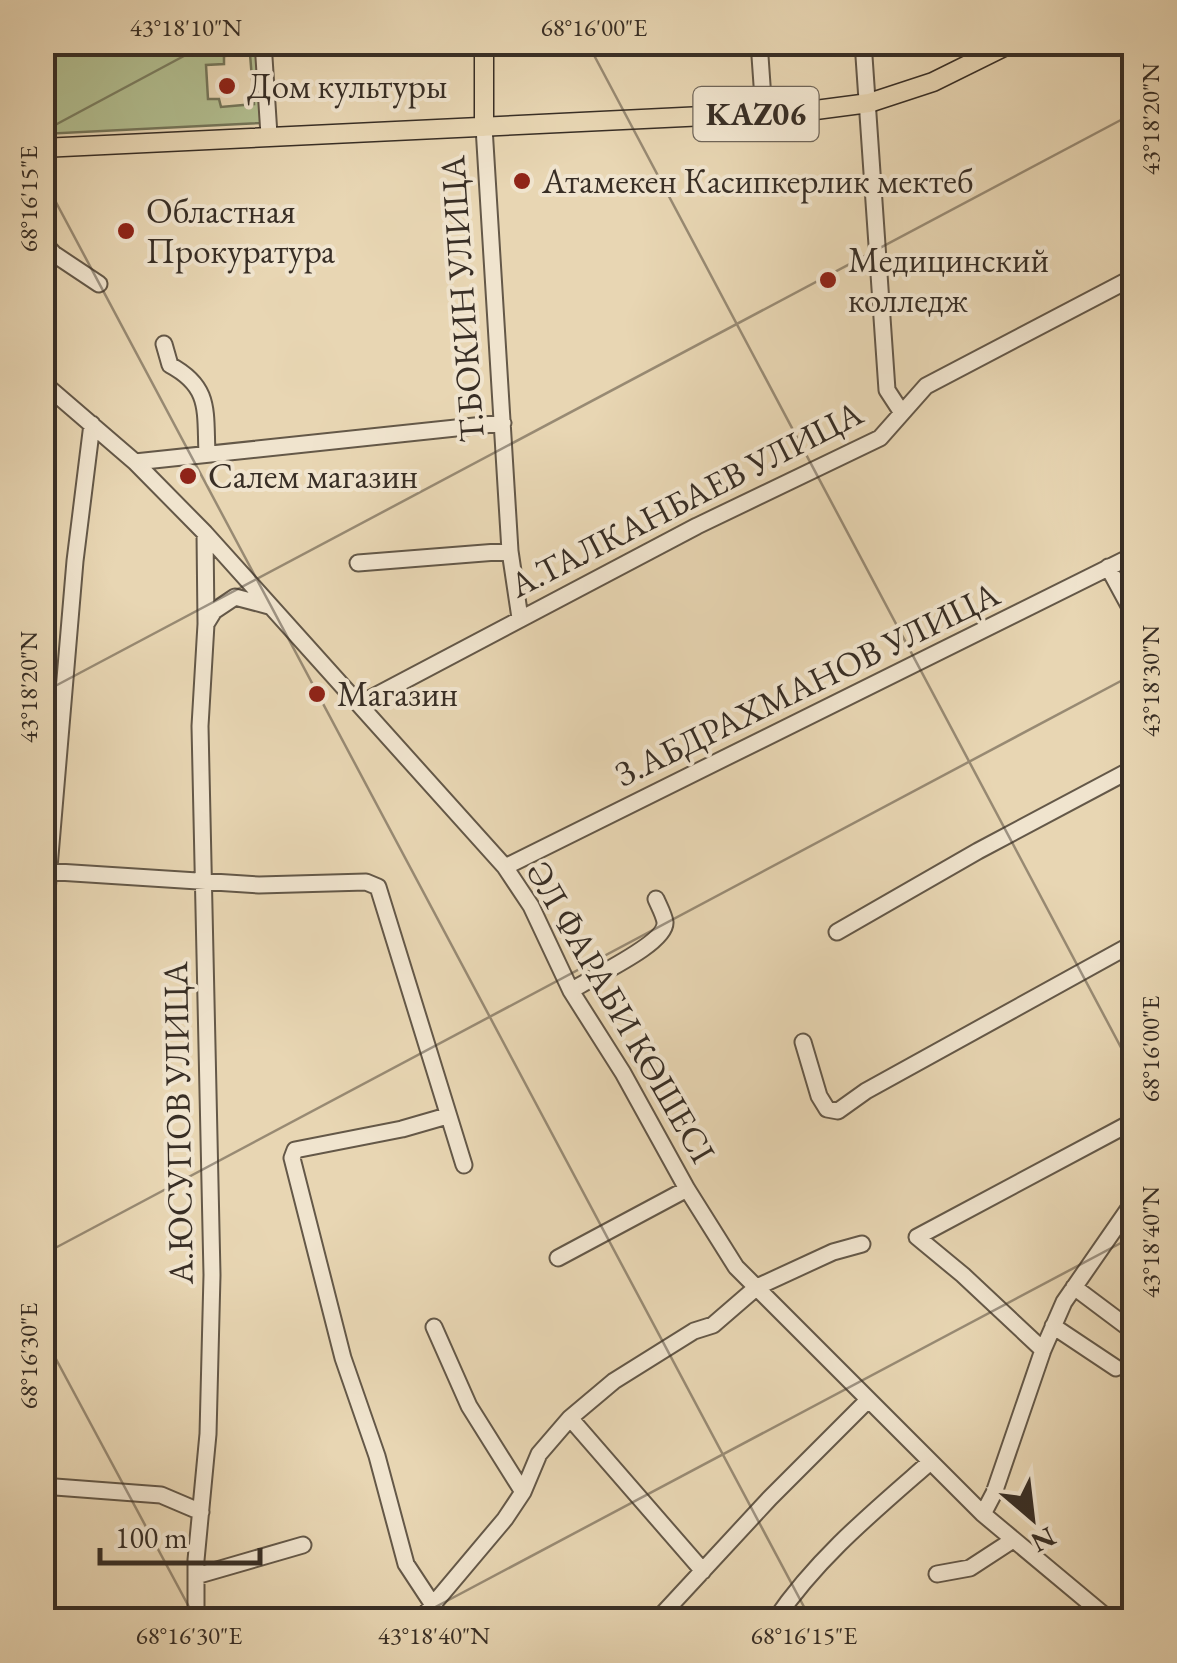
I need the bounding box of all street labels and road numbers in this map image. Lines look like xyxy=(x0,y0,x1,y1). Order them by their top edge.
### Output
road number: KАZ06 xyxy=(694,87,818,141)
street label: Т.БОКИН УЛИЦА xyxy=(429,153,494,444)
street label: А.ТАЛКАНБАЕВ УЛИЦА xyxy=(501,390,871,608)
street label: З.АБДРАХМАНОВ УЛИЦА xyxy=(607,570,1007,796)
street label: ӘЛ ФАРАБИ КӨШЕСІ xyxy=(517,853,726,1171)
street label: А.ЮСУПОВ УЛИЦА xyxy=(152,960,203,1286)

